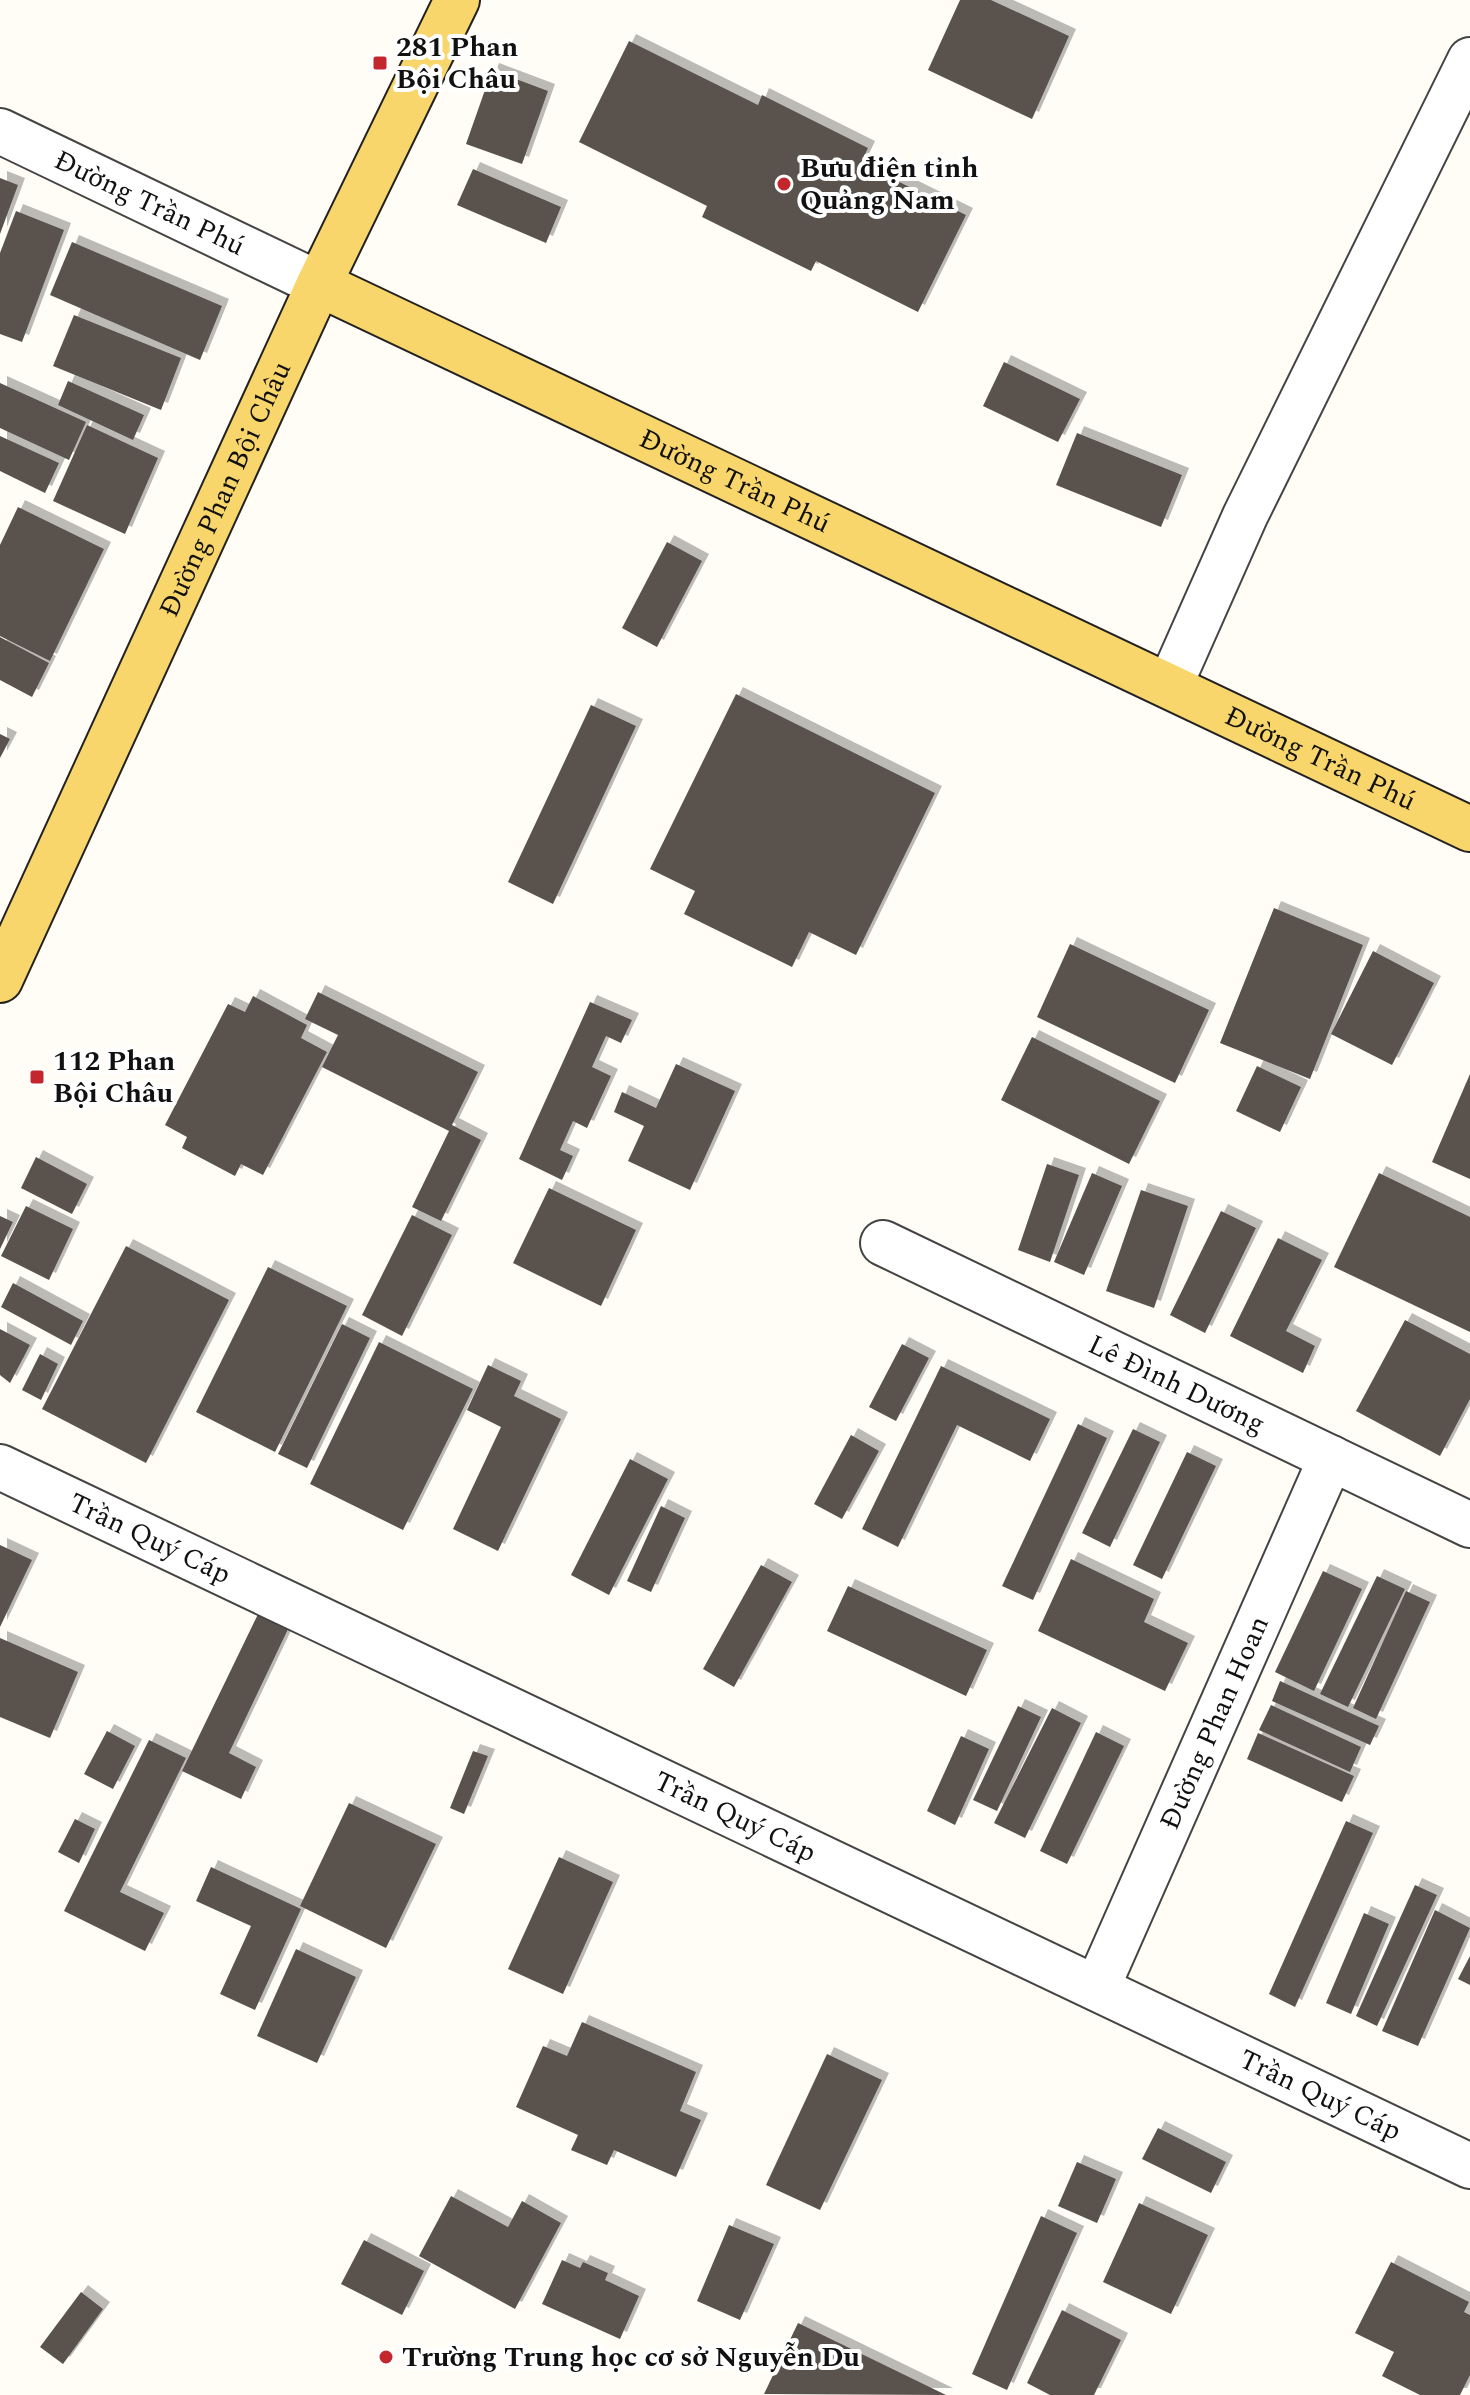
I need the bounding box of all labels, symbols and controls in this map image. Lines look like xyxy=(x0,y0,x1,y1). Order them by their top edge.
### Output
place label: 281 Phan Bội Châu xyxy=(396,26,518,101)
marker: 281 Phan Bội Châu xyxy=(371,54,389,72)
street label: Đường Trần Phú xyxy=(47,139,252,267)
place label: Bưu điện tỉnh Quảng Nam xyxy=(800,147,979,222)
marker: Bưu điện tỉnh Quảng Nam xyxy=(775,175,793,193)
street label: Đường Phan Bội Châu xyxy=(148,354,302,624)
street label: Đường Trần Phú xyxy=(632,417,838,545)
street label: Đường Trần Phú xyxy=(1217,694,1423,822)
place label: 112 Phan Bội Châu xyxy=(53,1040,175,1115)
marker: 112 Phan Bội Châu xyxy=(28,1068,46,1086)
street label: Lê Đình Dương xyxy=(1081,1323,1273,1445)
street label: Trần Quý Cáp xyxy=(62,1481,238,1595)
street label: Đường Phan Hoan xyxy=(1148,1609,1280,1837)
street label: Trần Quý Cáp xyxy=(647,1760,823,1874)
street label: Trần Quý Cáp xyxy=(1232,2038,1409,2152)
place label: Trường Trung học cơ sở Nguyễn Du xyxy=(402,2336,860,2379)
marker: Trường Trung học cơ sở Nguyễn Du xyxy=(377,2348,395,2366)

